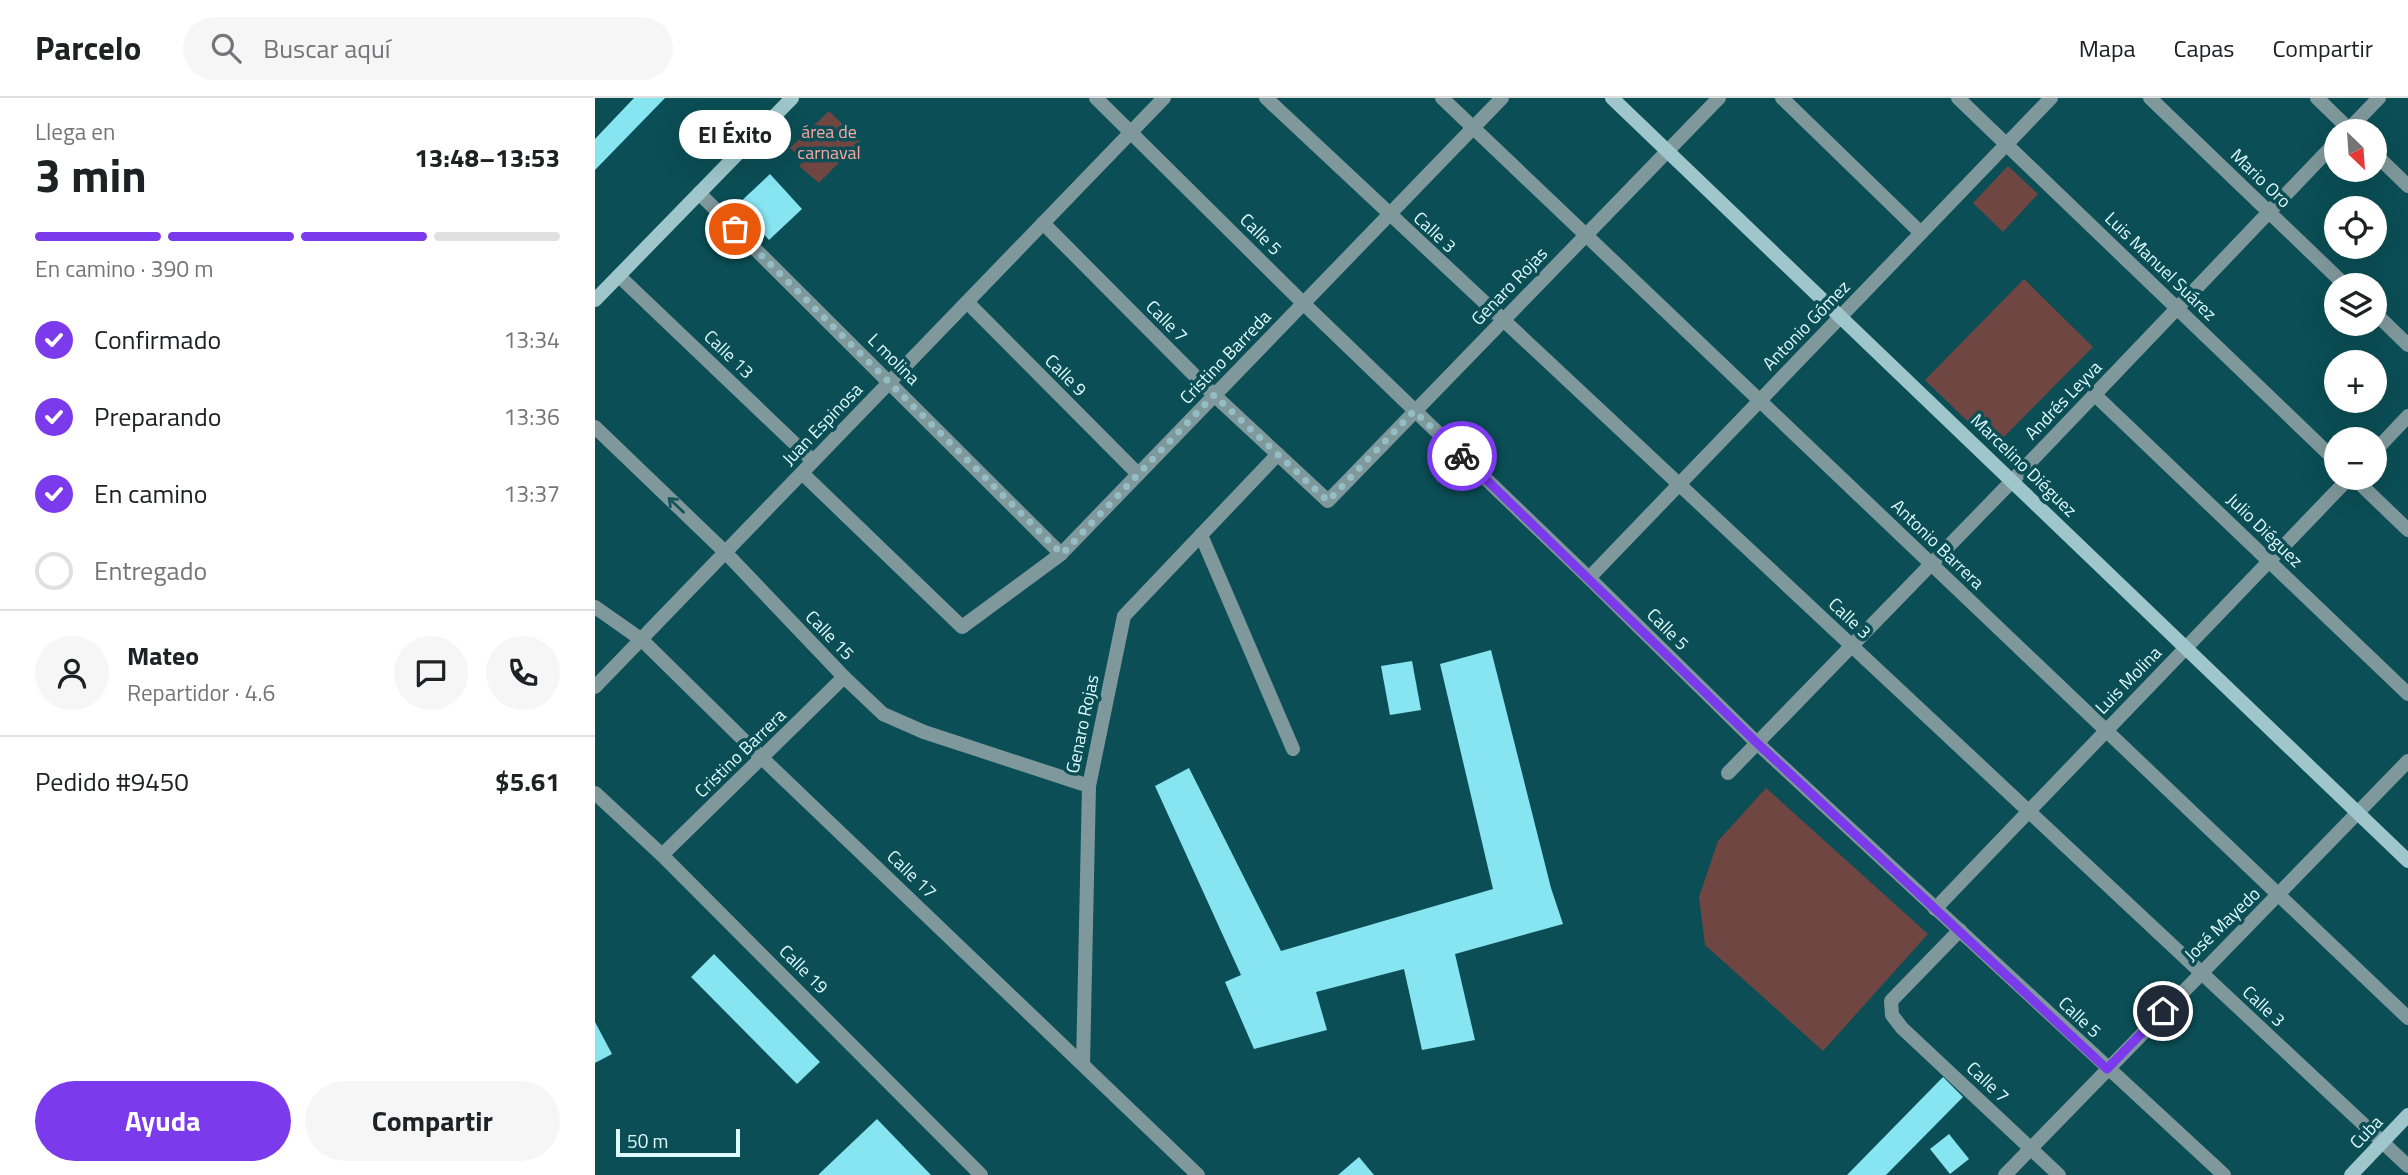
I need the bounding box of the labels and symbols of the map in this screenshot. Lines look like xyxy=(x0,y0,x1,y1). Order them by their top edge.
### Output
callout: El Éxito xyxy=(679,110,791,159)
park label: área de carnaval xyxy=(797,118,861,166)
north arrow xyxy=(2324,119,2387,182)
street label: Mario Oro xyxy=(2225,142,2297,214)
pin xyxy=(705,199,765,259)
street label: Calle 3 xyxy=(1407,205,1463,259)
street label: Luis Manuel Suárez xyxy=(2099,205,2223,327)
street label: Calle 5 xyxy=(1234,207,1288,261)
street label: Genaro Rojas xyxy=(1465,241,1553,331)
street label: Antonio Gómez xyxy=(1756,274,1856,376)
street label: Calle 7 xyxy=(1140,294,1194,348)
street label: Cristino Barreda xyxy=(1173,304,1277,410)
street label: Calle 13 xyxy=(698,323,760,385)
street label: L molina xyxy=(862,327,926,391)
street label: Calle 9 xyxy=(1039,348,1093,402)
street label: Andrés Leyva xyxy=(2018,354,2108,446)
street label: Juan Espinosa xyxy=(776,377,868,471)
street label: Marcelino Diéguez xyxy=(1965,407,2083,523)
courier xyxy=(1427,421,1497,491)
street label: Julio Diéguez xyxy=(2221,487,2309,573)
street label: Antonio Barrera xyxy=(1885,493,1991,595)
one-way arrow xyxy=(668,496,685,513)
street label: Calle 3 xyxy=(1822,591,1878,645)
street label: Calle 5 xyxy=(1641,602,1695,656)
street label: Calle 15 xyxy=(799,604,861,666)
street label: Luis Molina xyxy=(2089,640,2167,720)
street label: Genaro Rojas xyxy=(1058,672,1106,776)
street label: Cristino Barrera xyxy=(688,702,792,804)
street label: Calle 17 xyxy=(881,843,943,905)
street label: José Mayedo xyxy=(2178,881,2266,967)
street label: Calle 19 xyxy=(773,938,835,1000)
street label: Calle 3 xyxy=(2236,979,2292,1033)
pin xyxy=(2133,981,2193,1041)
street label: Calle 5 xyxy=(2052,990,2108,1044)
street label: Calle 7 xyxy=(1960,1055,2016,1109)
street label: Cuba xyxy=(2343,1109,2389,1155)
scale bar xyxy=(616,1126,740,1158)

